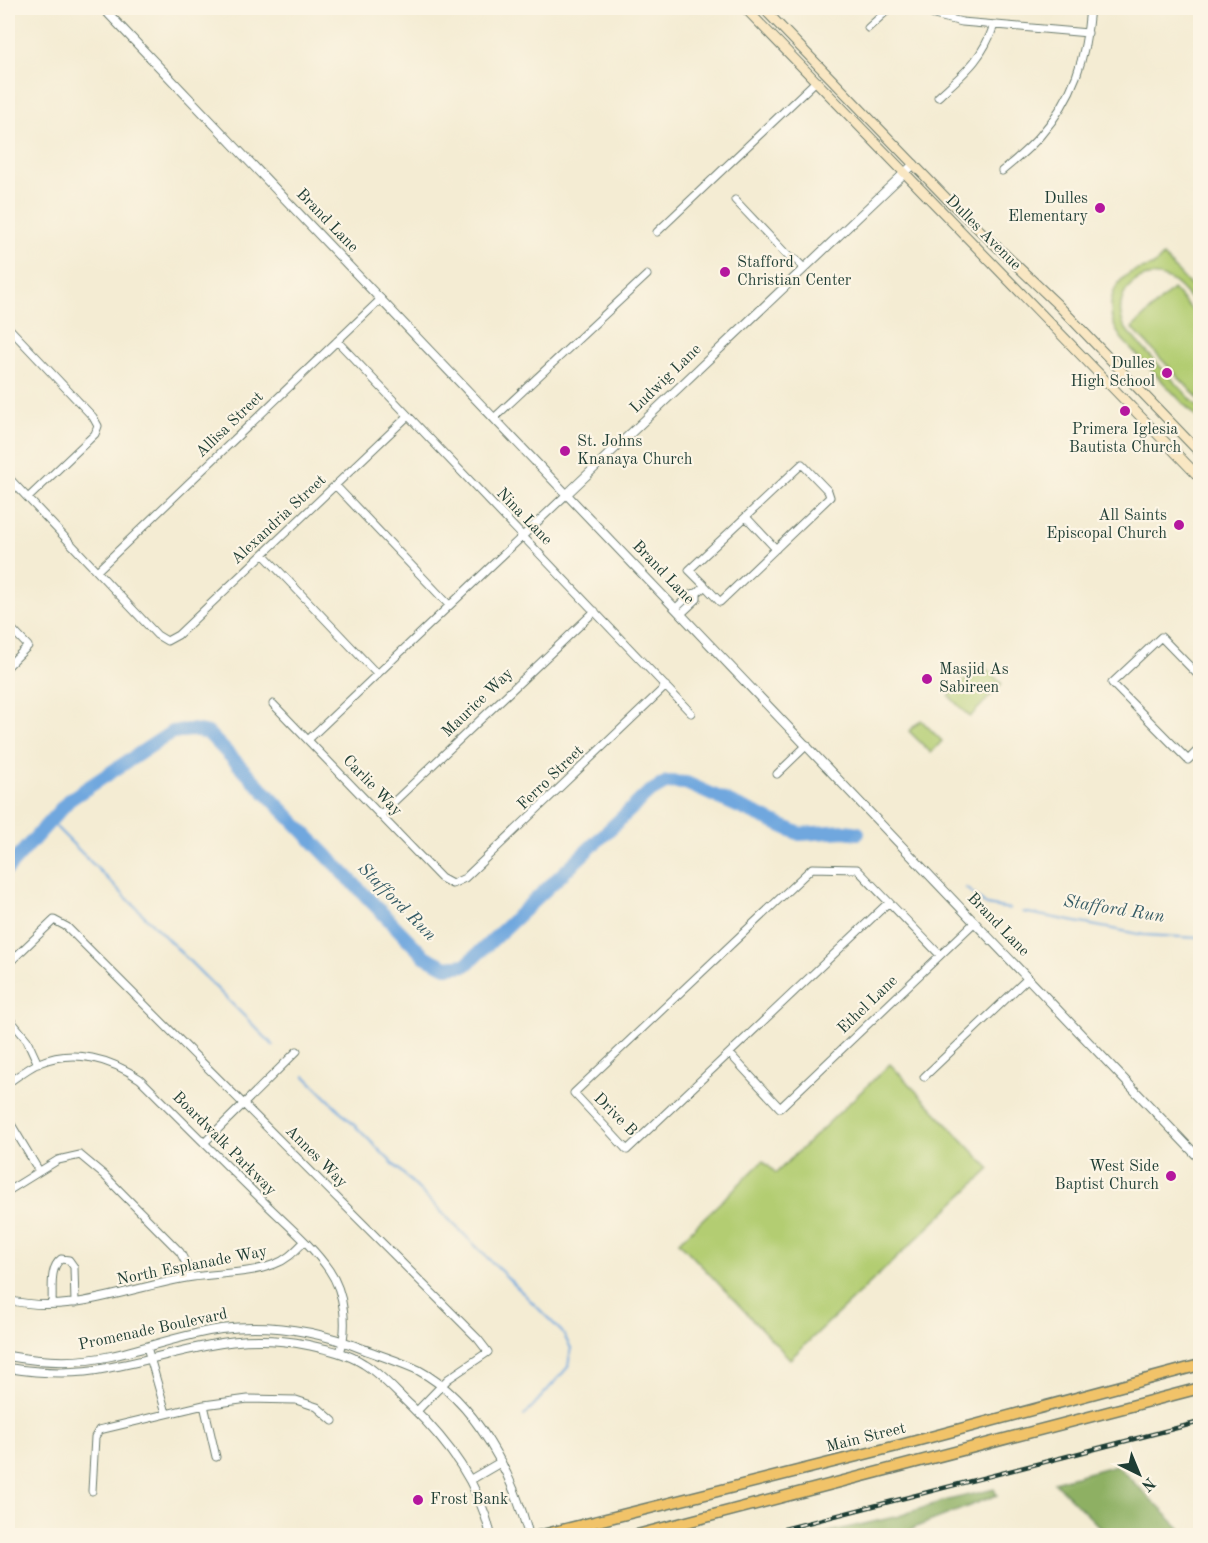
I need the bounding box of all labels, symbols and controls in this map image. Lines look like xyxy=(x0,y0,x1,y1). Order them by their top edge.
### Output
street label: Brand Lane xyxy=(293,186,361,256)
place label: Dulles Elementary xyxy=(1008,191,1089,225)
street label: Dulles Avenue xyxy=(942,192,1024,274)
marker: Dulles Elementary xyxy=(1093,201,1107,215)
place label: Stafford Christian Center xyxy=(737,255,852,289)
marker: Stafford Christian Center xyxy=(718,265,732,279)
street label: Ludwig Lane xyxy=(627,341,705,417)
place label: Dulles High School xyxy=(1070,356,1155,390)
marker: Dulles High School xyxy=(1160,366,1174,380)
street label: Allisa Street xyxy=(193,389,267,461)
marker: Primera Iglesia Bautista Church xyxy=(1118,404,1132,418)
place label: Primera Iglesia Bautista Church xyxy=(1069,422,1182,456)
place label: St. Johns Knanaya Church xyxy=(577,434,693,468)
marker: St. Johns Knanaya Church xyxy=(558,444,572,458)
street label: Alexandria Street xyxy=(229,472,330,568)
street label: Nina Lane xyxy=(493,485,555,549)
place label: All Saints Episcopal Church xyxy=(1046,508,1167,542)
marker: All Saints Episcopal Church xyxy=(1172,518,1186,532)
street label: Brand Lane xyxy=(629,538,697,608)
place label: Masjid As Sabireen xyxy=(939,662,1009,696)
street label: Maurice Way xyxy=(440,665,517,741)
marker: Masjid As Sabireen xyxy=(920,672,934,686)
street label: Ferro Street xyxy=(515,742,587,813)
street label: Carlie Way xyxy=(339,753,405,820)
water label: Stafford Run xyxy=(354,859,440,945)
street label: Brand Lane xyxy=(964,890,1032,960)
water label: Stafford Run xyxy=(1062,892,1166,926)
street label: Ethel Lane xyxy=(835,973,901,1037)
street label: Boardwalk Parkway xyxy=(169,1089,279,1199)
street label: Drive B xyxy=(590,1090,640,1140)
street label: Annes Way xyxy=(282,1123,350,1191)
place label: West Side Baptist Church xyxy=(1055,1159,1159,1193)
marker: West Side Baptist Church xyxy=(1164,1169,1178,1183)
street label: North Esplanade Way xyxy=(115,1243,269,1288)
street label: Promenade Boulevard xyxy=(77,1306,229,1354)
street label: Main Street xyxy=(825,1420,908,1456)
north arrow xyxy=(1109,1444,1169,1504)
text: N xyxy=(1137,1473,1158,1494)
place label: Frost Bank xyxy=(430,1492,508,1508)
marker: Frost Bank xyxy=(411,1493,425,1507)

